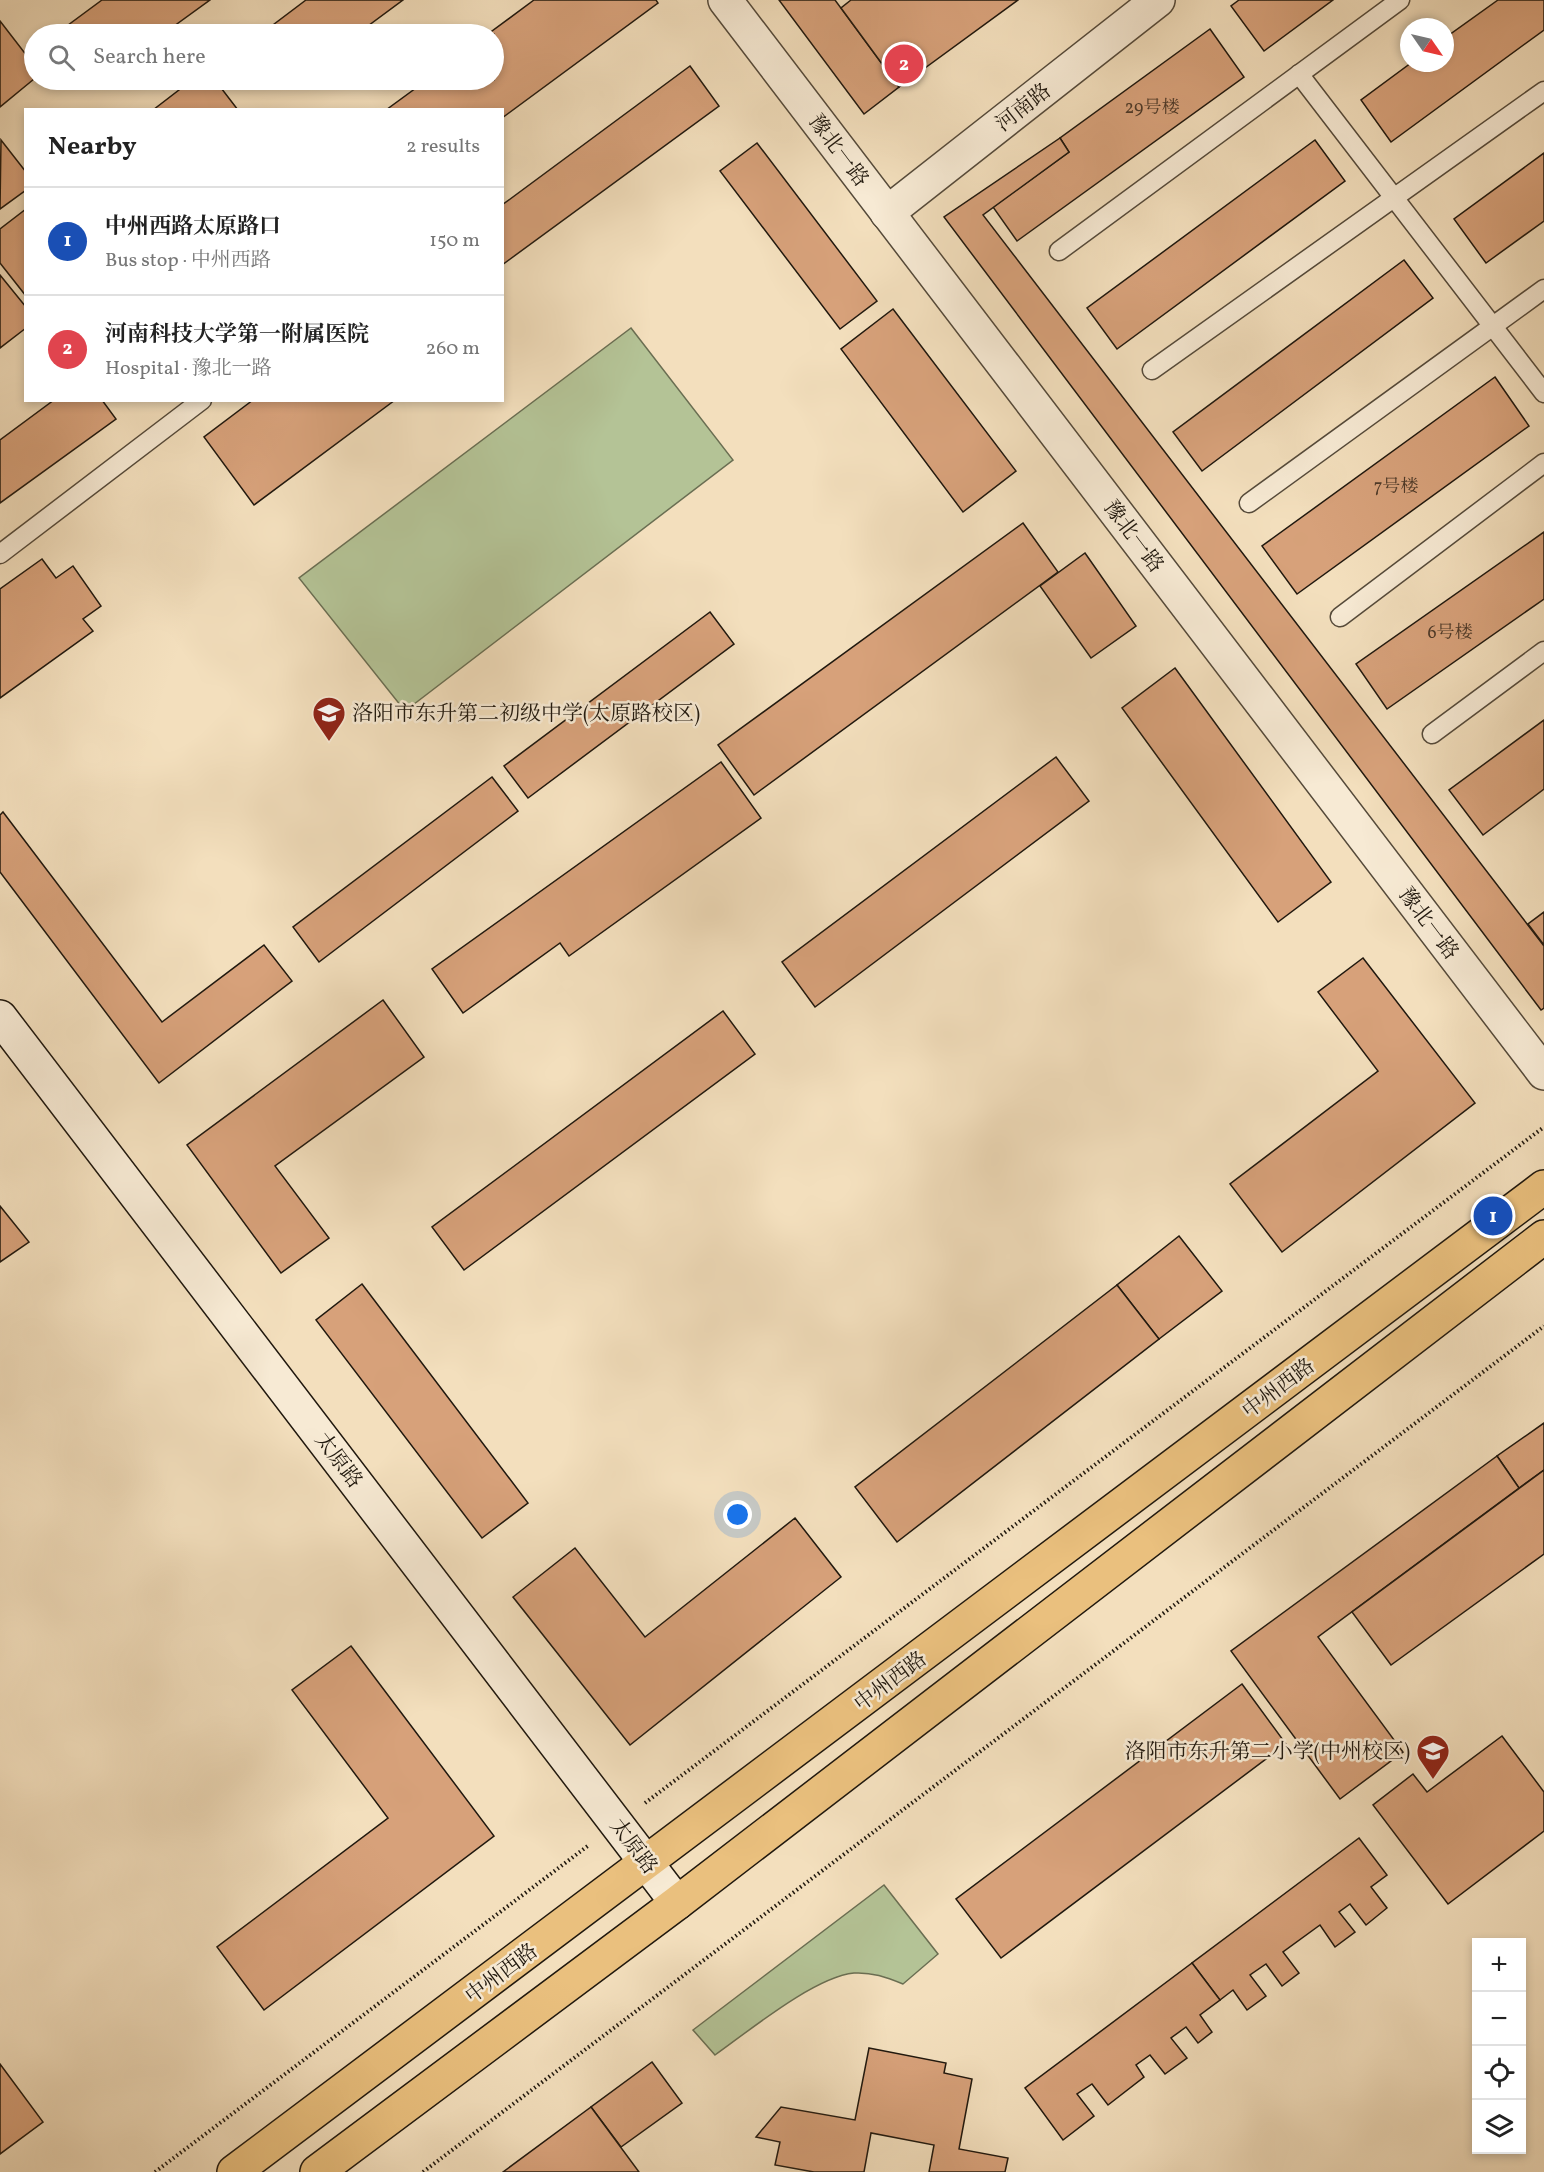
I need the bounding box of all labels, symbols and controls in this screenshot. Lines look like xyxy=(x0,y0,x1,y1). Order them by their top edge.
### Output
north arrow xyxy=(1400,18,1454,72)
search box xyxy=(24,24,504,90)
icon: search xyxy=(45,41,78,74)
text: Search here xyxy=(93,42,206,73)
pin: 2 xyxy=(884,42,924,86)
street label: 河南路 xyxy=(990,77,1058,139)
house number: 29号楼 xyxy=(1125,96,1179,121)
street label: 豫北一路 xyxy=(801,109,875,193)
text: Nearby xyxy=(48,129,137,165)
text: 2 results xyxy=(406,133,480,161)
text: 中州西路太原路口 xyxy=(105,212,281,243)
text: 1 xyxy=(63,227,72,255)
text: 150 m xyxy=(429,227,480,255)
text: Bus stop · 中州西路 xyxy=(105,247,271,275)
text: 河南科技大学第一附属医院 xyxy=(105,320,369,351)
text: 2 xyxy=(62,335,73,363)
text: 260 m xyxy=(425,335,480,363)
text: Hospital · 豫北一路 xyxy=(105,355,272,383)
house number: 7号楼 xyxy=(1374,475,1418,500)
street label: 豫北一路 xyxy=(1096,495,1170,579)
house number: 6号楼 xyxy=(1427,621,1473,646)
school or university icon: 洛阳市东升第二初级中学(太原路校区) xyxy=(311,695,347,742)
place label: 洛阳市东升第二初级中学(太原路校区) xyxy=(352,700,700,729)
street label: 豫北一路 xyxy=(1391,882,1465,966)
pin: 1 xyxy=(1474,1194,1512,1238)
street label: 中州西路 xyxy=(1237,1352,1321,1426)
street label: 太原路 xyxy=(307,1427,368,1495)
your location xyxy=(723,1500,752,1529)
street label: 中州西路 xyxy=(849,1645,933,1719)
school or university icon: 洛阳市东升第二小学(中州校区) xyxy=(1415,1733,1451,1780)
place label: 洛阳市东升第二小学(中州校区) xyxy=(1125,1738,1410,1767)
street label: 太原路 xyxy=(602,1813,663,1881)
street label: 中州西路 xyxy=(460,1937,544,2011)
map controls xyxy=(1472,1938,1526,2154)
button: + xyxy=(1472,1938,1526,1992)
button: − xyxy=(1472,1992,1526,2046)
button: locate xyxy=(1472,2046,1526,2100)
button: layers xyxy=(1472,2100,1526,2154)

